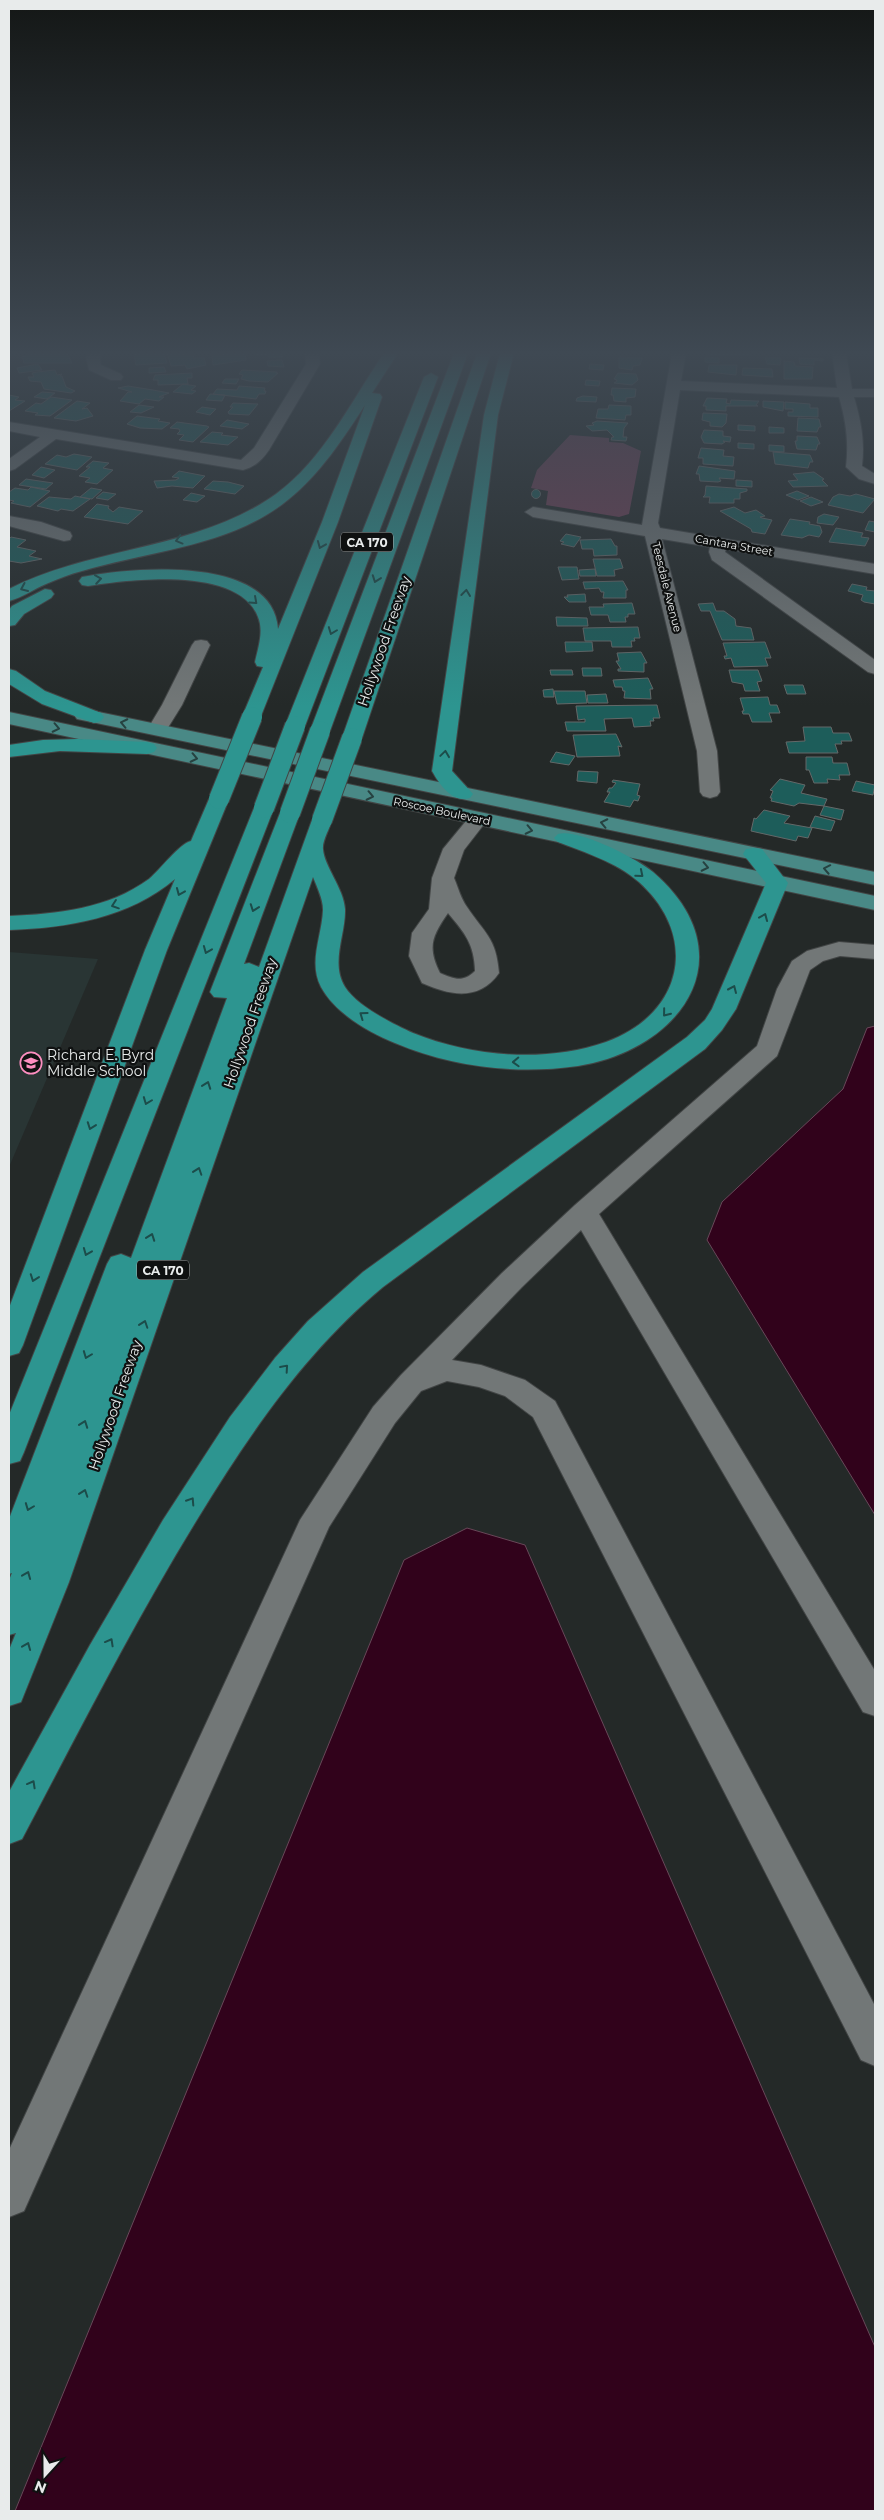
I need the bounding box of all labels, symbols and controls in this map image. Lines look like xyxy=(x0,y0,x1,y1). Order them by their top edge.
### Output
street label: Cantara Street xyxy=(694,531,775,559)
road number: CA 170 xyxy=(341,532,393,552)
one-way arrow xyxy=(175,534,184,545)
one-way arrow xyxy=(317,540,327,549)
street label: Teesdale Avenue xyxy=(649,541,685,634)
street label: Hollywood Freeway xyxy=(353,573,415,708)
one-way arrow xyxy=(94,574,102,585)
one-way arrow xyxy=(372,574,382,583)
one-way arrow xyxy=(20,582,29,593)
one-way arrow xyxy=(460,588,471,596)
one-way arrow xyxy=(248,595,257,604)
one-way arrow xyxy=(327,626,338,635)
one-way arrow xyxy=(120,718,129,729)
one-way arrow xyxy=(52,723,61,733)
one-way arrow xyxy=(439,749,450,757)
one-way arrow xyxy=(190,752,199,763)
one-way arrow xyxy=(366,790,375,801)
street label: Roscoe Boulevard xyxy=(392,794,492,828)
one-way arrow xyxy=(599,818,608,829)
one-way arrow xyxy=(525,824,534,835)
one-way arrow xyxy=(701,861,710,872)
one-way arrow xyxy=(823,864,832,875)
one-way arrow xyxy=(634,868,643,877)
one-way arrow xyxy=(176,887,186,896)
one-way arrow xyxy=(111,899,119,909)
one-way arrow xyxy=(250,903,260,911)
one-way arrow xyxy=(758,913,768,922)
one-way arrow xyxy=(203,945,213,954)
street label: Hollywood Freeway xyxy=(219,955,281,1090)
one-way arrow xyxy=(726,985,737,994)
one-way arrow xyxy=(662,1008,671,1017)
one-way arrow xyxy=(359,1012,369,1021)
place label: Richard E. Byrd Middle School xyxy=(47,1046,154,1080)
school or university icon: Richard E. Byrd Middle School xyxy=(19,1051,43,1075)
one-way arrow xyxy=(512,1056,520,1067)
one-way arrow xyxy=(201,1081,211,1090)
one-way arrow xyxy=(143,1096,153,1105)
one-way arrow xyxy=(87,1121,97,1129)
one-way arrow xyxy=(192,1167,202,1175)
one-way arrow xyxy=(145,1234,155,1242)
one-way arrow xyxy=(83,1248,93,1256)
road number: CA 170 xyxy=(137,1260,189,1280)
one-way arrow xyxy=(30,1273,40,1282)
one-way arrow xyxy=(138,1320,148,1329)
street label: Hollywood Freeway xyxy=(84,1337,146,1472)
one-way arrow xyxy=(83,1350,93,1359)
one-way arrow xyxy=(279,1365,287,1374)
one-way arrow xyxy=(78,1420,88,1428)
one-way arrow xyxy=(78,1490,88,1498)
one-way arrow xyxy=(185,1497,195,1506)
one-way arrow xyxy=(25,1502,35,1511)
one-way arrow xyxy=(21,1572,31,1580)
one-way arrow xyxy=(104,1638,114,1647)
one-way arrow xyxy=(21,1642,31,1650)
one-way arrow xyxy=(26,1780,36,1789)
north arrow xyxy=(20,2450,70,2500)
text: N xyxy=(32,2477,49,2498)

